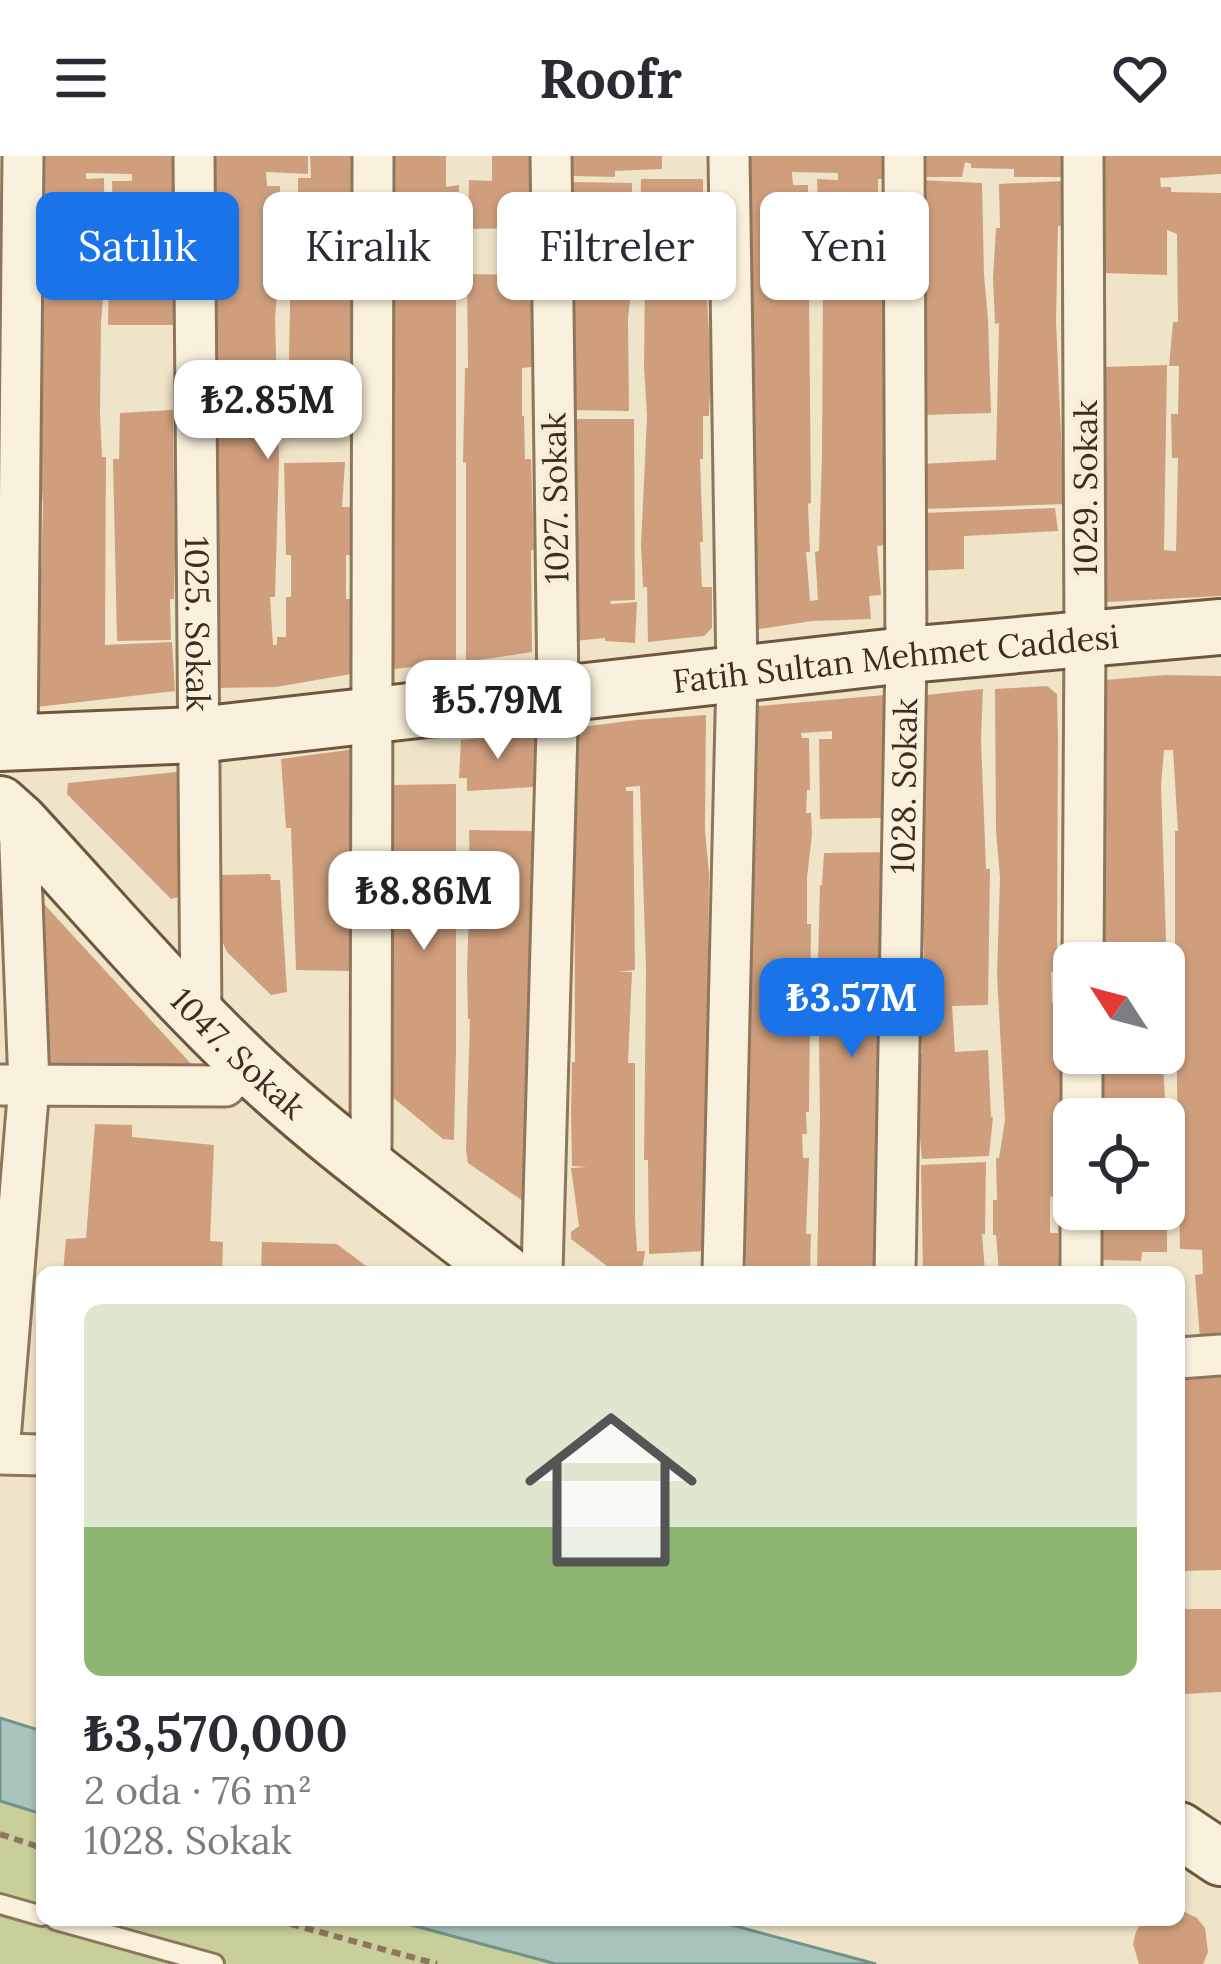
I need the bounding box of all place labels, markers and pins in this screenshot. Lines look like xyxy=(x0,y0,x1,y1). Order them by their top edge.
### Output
pin: ₺2.85M xyxy=(170,360,366,462)
pin: ₺5.79M xyxy=(400,660,596,762)
pin: ₺8.86M xyxy=(326,851,522,953)
pin: ₺3.57M xyxy=(754,958,950,1060)

